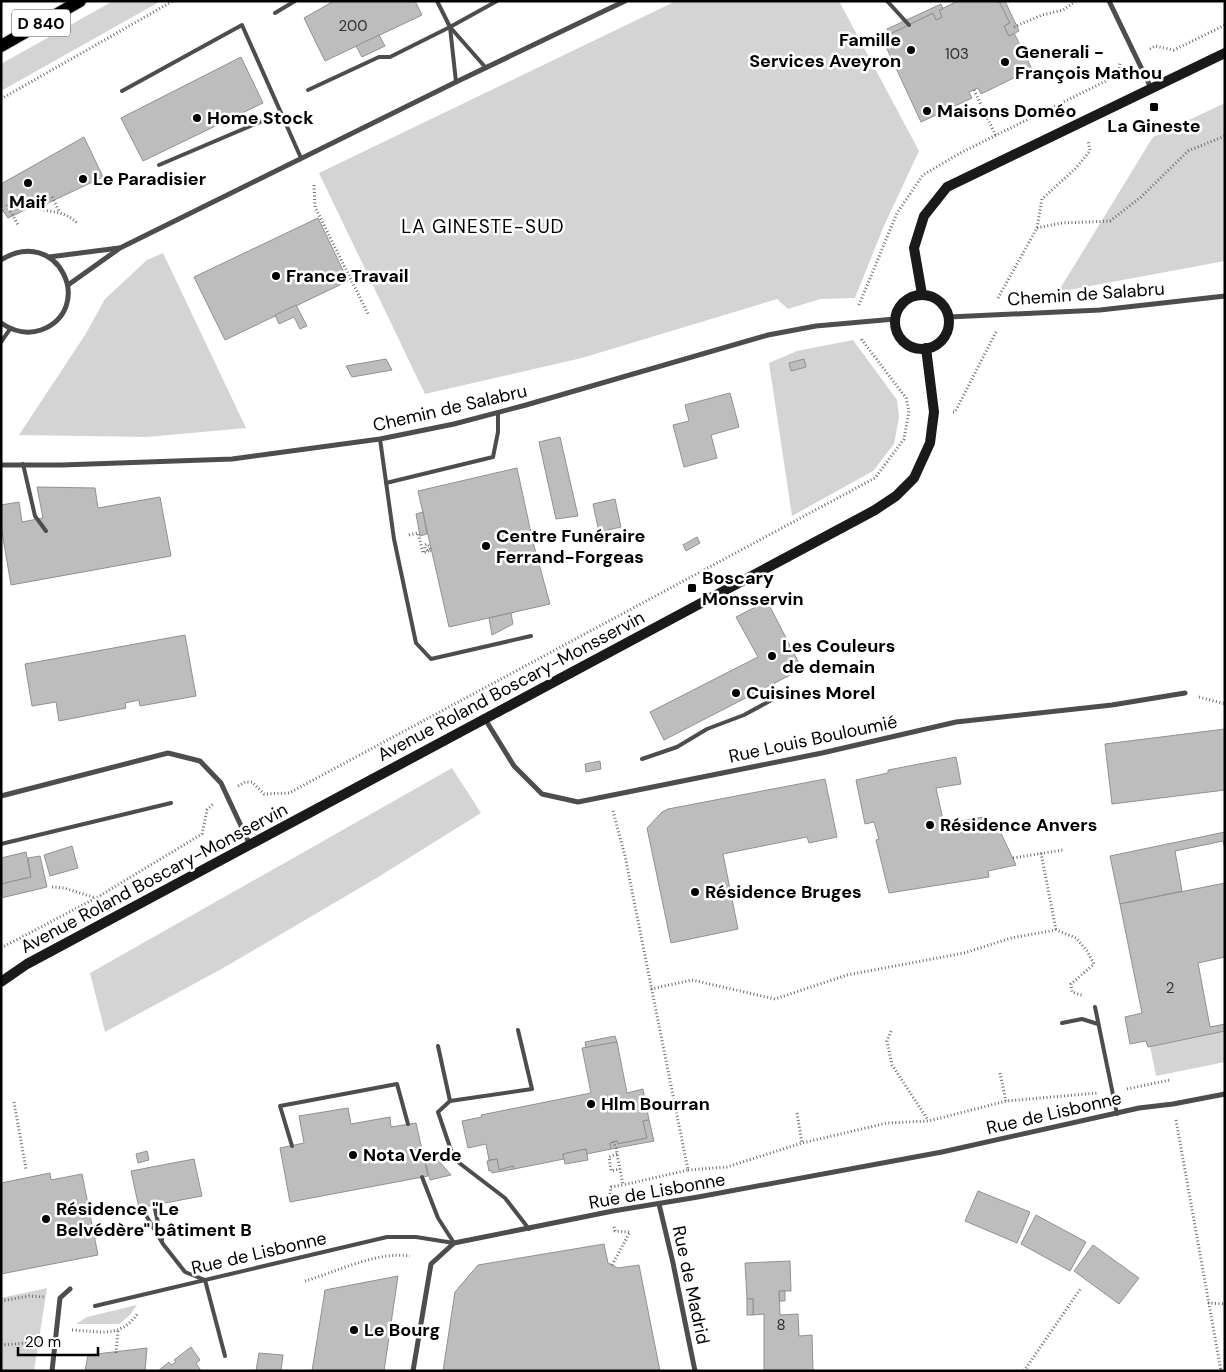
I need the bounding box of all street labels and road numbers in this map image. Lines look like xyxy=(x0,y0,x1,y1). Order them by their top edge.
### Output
road number: D 840 xyxy=(12,9,70,36)
street label: Chemin de Salabru xyxy=(1007,277,1165,311)
street label: Chemin de Salabru xyxy=(371,379,529,437)
street label: Avenue Roland Boscary-Monsservin xyxy=(373,605,649,767)
street label: Rue Louis Bouloumié xyxy=(727,709,899,769)
street label: Avenue Roland Boscary-Monsservin xyxy=(16,797,292,959)
street label: Rue de Lisbonne xyxy=(984,1086,1124,1140)
street label: Rue de Lisbonne xyxy=(587,1167,727,1215)
street label: Rue de Madrid xyxy=(667,1223,715,1347)
street label: Rue de Lisbonne xyxy=(189,1226,329,1280)

